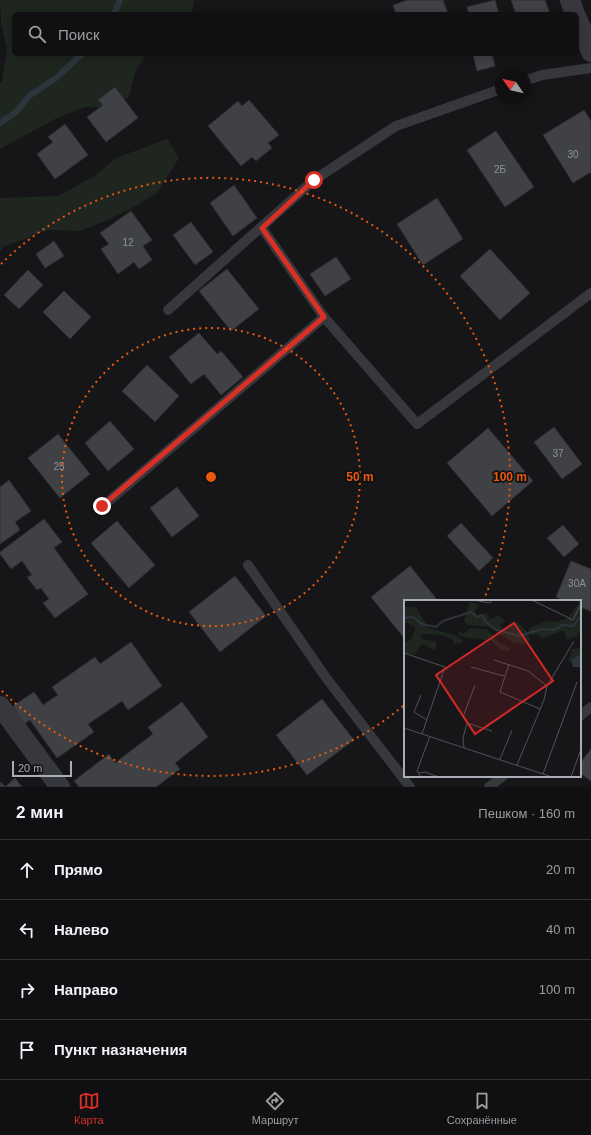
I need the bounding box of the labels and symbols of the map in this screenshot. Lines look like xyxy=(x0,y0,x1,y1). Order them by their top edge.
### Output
north arrow xyxy=(495,68,531,104)
house number: 30 xyxy=(567,149,579,160)
house number: 2Б xyxy=(494,164,506,175)
route start xyxy=(305,171,323,189)
house number: 12 xyxy=(122,237,134,248)
house number: 37 xyxy=(552,448,564,459)
house number: 25 xyxy=(53,461,65,472)
centre of rings xyxy=(204,470,218,484)
text: 50 m xyxy=(346,470,374,484)
text: 100 m xyxy=(493,470,527,484)
route end xyxy=(93,497,111,515)
house number: 30А xyxy=(568,578,586,589)
inset map xyxy=(404,600,581,777)
scale bar xyxy=(12,759,72,778)

